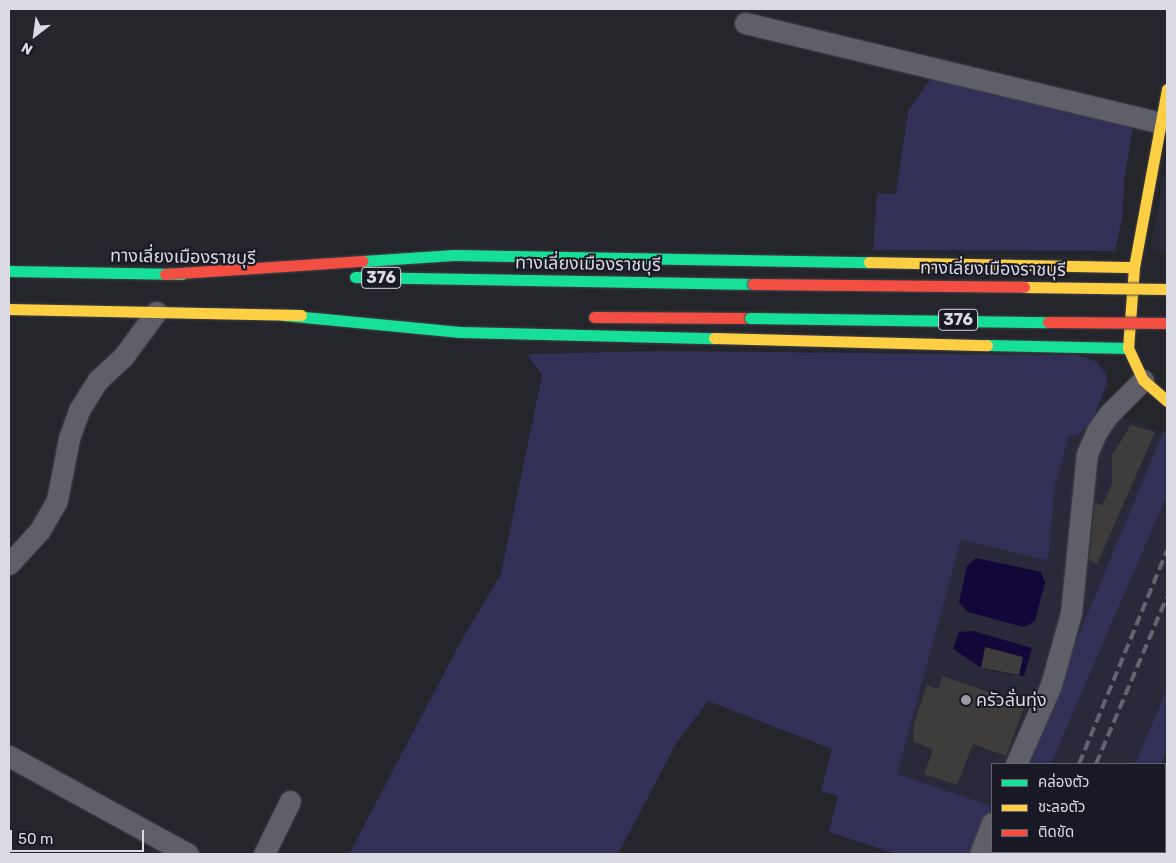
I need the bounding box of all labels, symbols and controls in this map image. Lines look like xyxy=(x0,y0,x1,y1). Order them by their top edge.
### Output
north arrow xyxy=(10,10,60,60)
text: N xyxy=(19,39,36,58)
street label: ทางเลี่ยงเมืองราชบุรี xyxy=(110,245,256,269)
street label: ทางเลี่ยงเมืองราชบุรี xyxy=(515,252,661,276)
street label: ทางเลี่ยงเมืองราชบุรี xyxy=(920,257,1066,281)
road number: 376 xyxy=(361,264,401,292)
road number: 376 xyxy=(938,306,978,334)
place label: ครัวลั่นทุ่ง xyxy=(976,689,1047,711)
marker: ครัวลั่นทุ่ง xyxy=(960,694,972,706)
legend xyxy=(991,763,1166,853)
text: คล่องตัว xyxy=(1038,773,1089,791)
text: ชะลอตัว xyxy=(1038,798,1085,816)
scale bar xyxy=(12,820,146,852)
text: ติดขัด xyxy=(1038,823,1074,841)
text: 50 m xyxy=(18,830,53,848)

